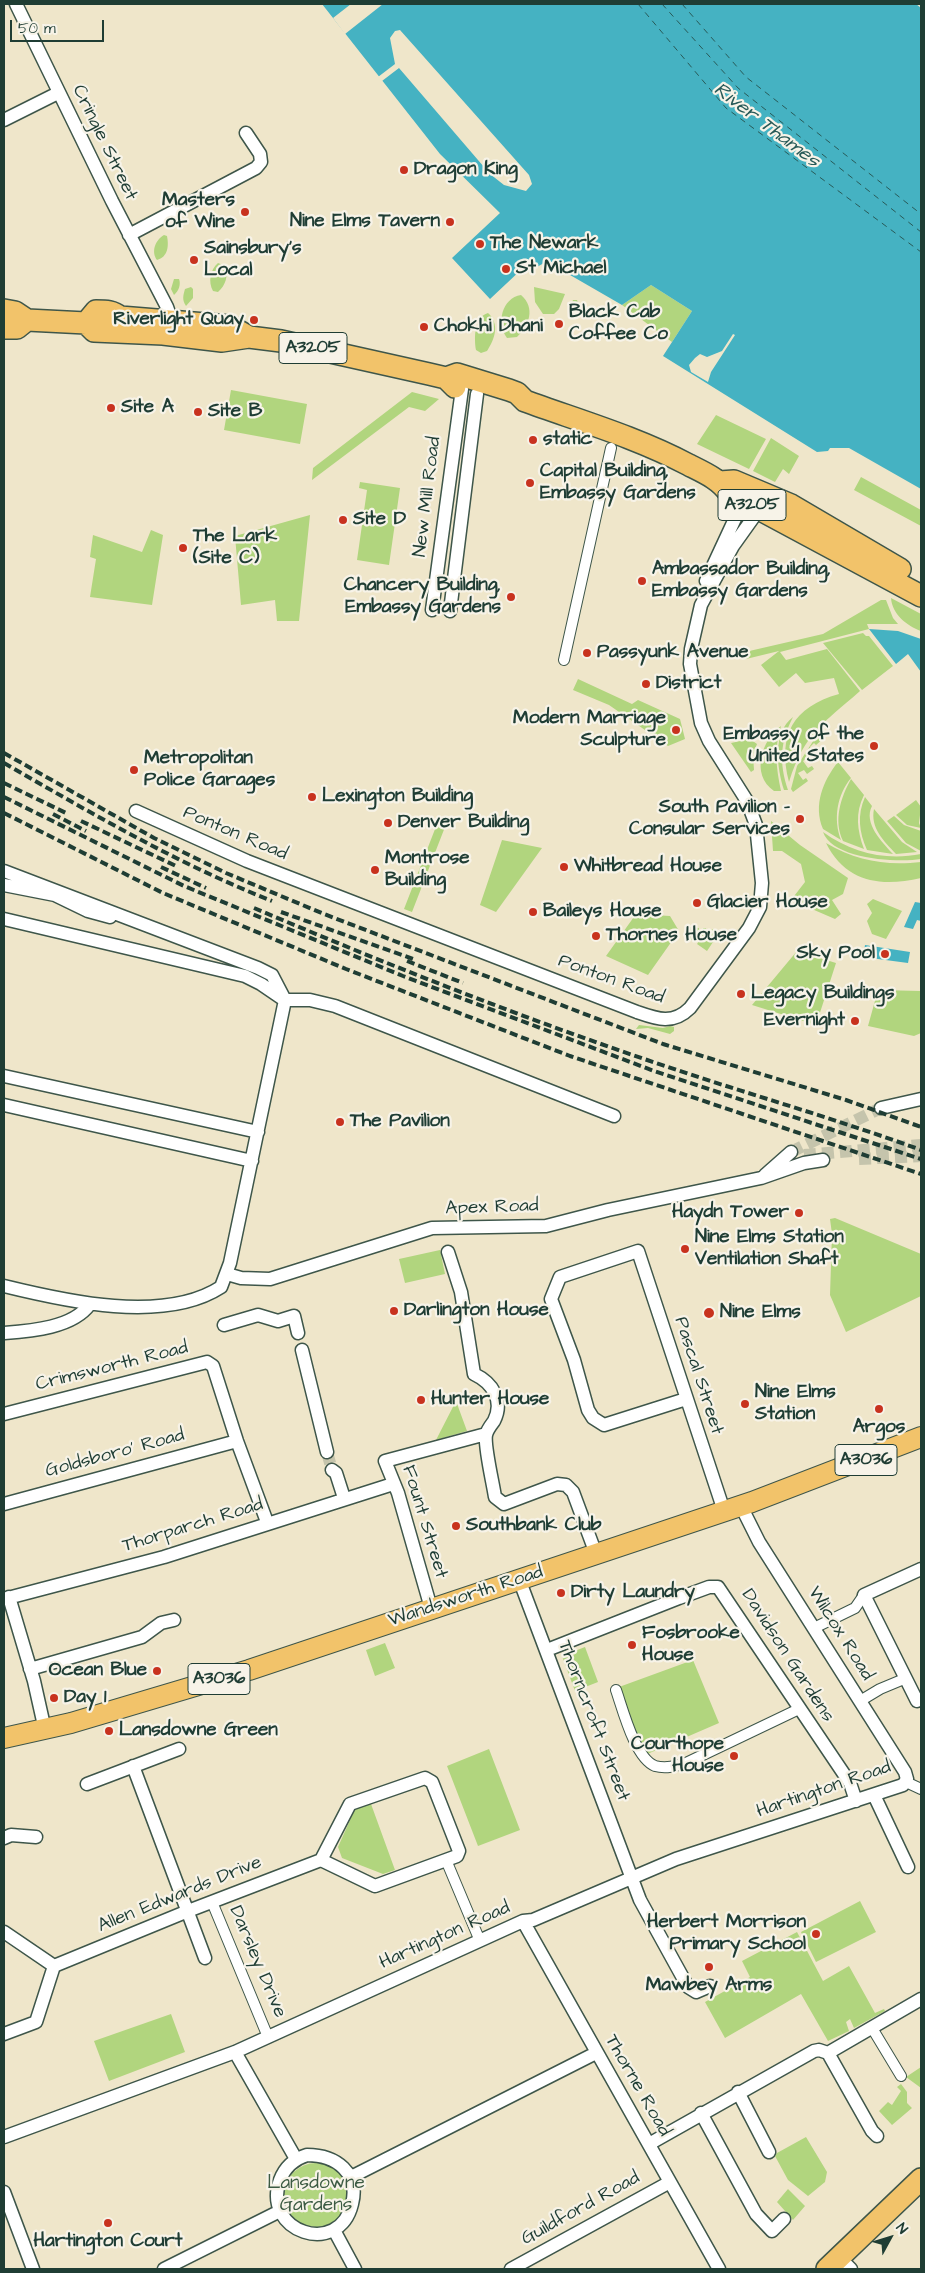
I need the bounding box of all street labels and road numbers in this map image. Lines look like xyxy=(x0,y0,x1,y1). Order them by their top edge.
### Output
street label: Cringle Street xyxy=(66,82,142,204)
road number: A3205 xyxy=(279,332,347,363)
street label: New Mill Road xyxy=(409,436,447,558)
road number: A3205 xyxy=(718,490,786,520)
street label: Ponton Road xyxy=(179,802,291,866)
street label: Ponton Road xyxy=(555,950,667,1010)
street label: Apex Road xyxy=(445,1195,539,1221)
street label: Pascal Street xyxy=(668,1314,728,1438)
street label: Crimsworth Road xyxy=(34,1337,190,1397)
street label: Goldsboro' Road xyxy=(43,1424,187,1484)
road number: A3036 xyxy=(835,1444,897,1476)
street label: Fount Street xyxy=(396,1463,452,1581)
street label: Thorparch Road xyxy=(120,1494,266,1558)
street label: Wandsworth Road xyxy=(386,1561,546,1633)
street label: Wilcox Road xyxy=(802,1583,878,1685)
street label: Davidson Gardens xyxy=(735,1585,839,1727)
street label: Thorncroft Street xyxy=(552,1637,634,1805)
road number: A3036 xyxy=(188,1664,250,1695)
street label: Hartington Road xyxy=(754,1756,894,1824)
street label: Allen Edwards Drive xyxy=(95,1852,265,1938)
street label: Hartington Road xyxy=(376,1897,514,1975)
street label: Darsley Drive xyxy=(223,1903,291,2021)
street label: Thorne Road xyxy=(599,2031,675,2141)
street label: Guildford Road xyxy=(518,2167,644,2251)

